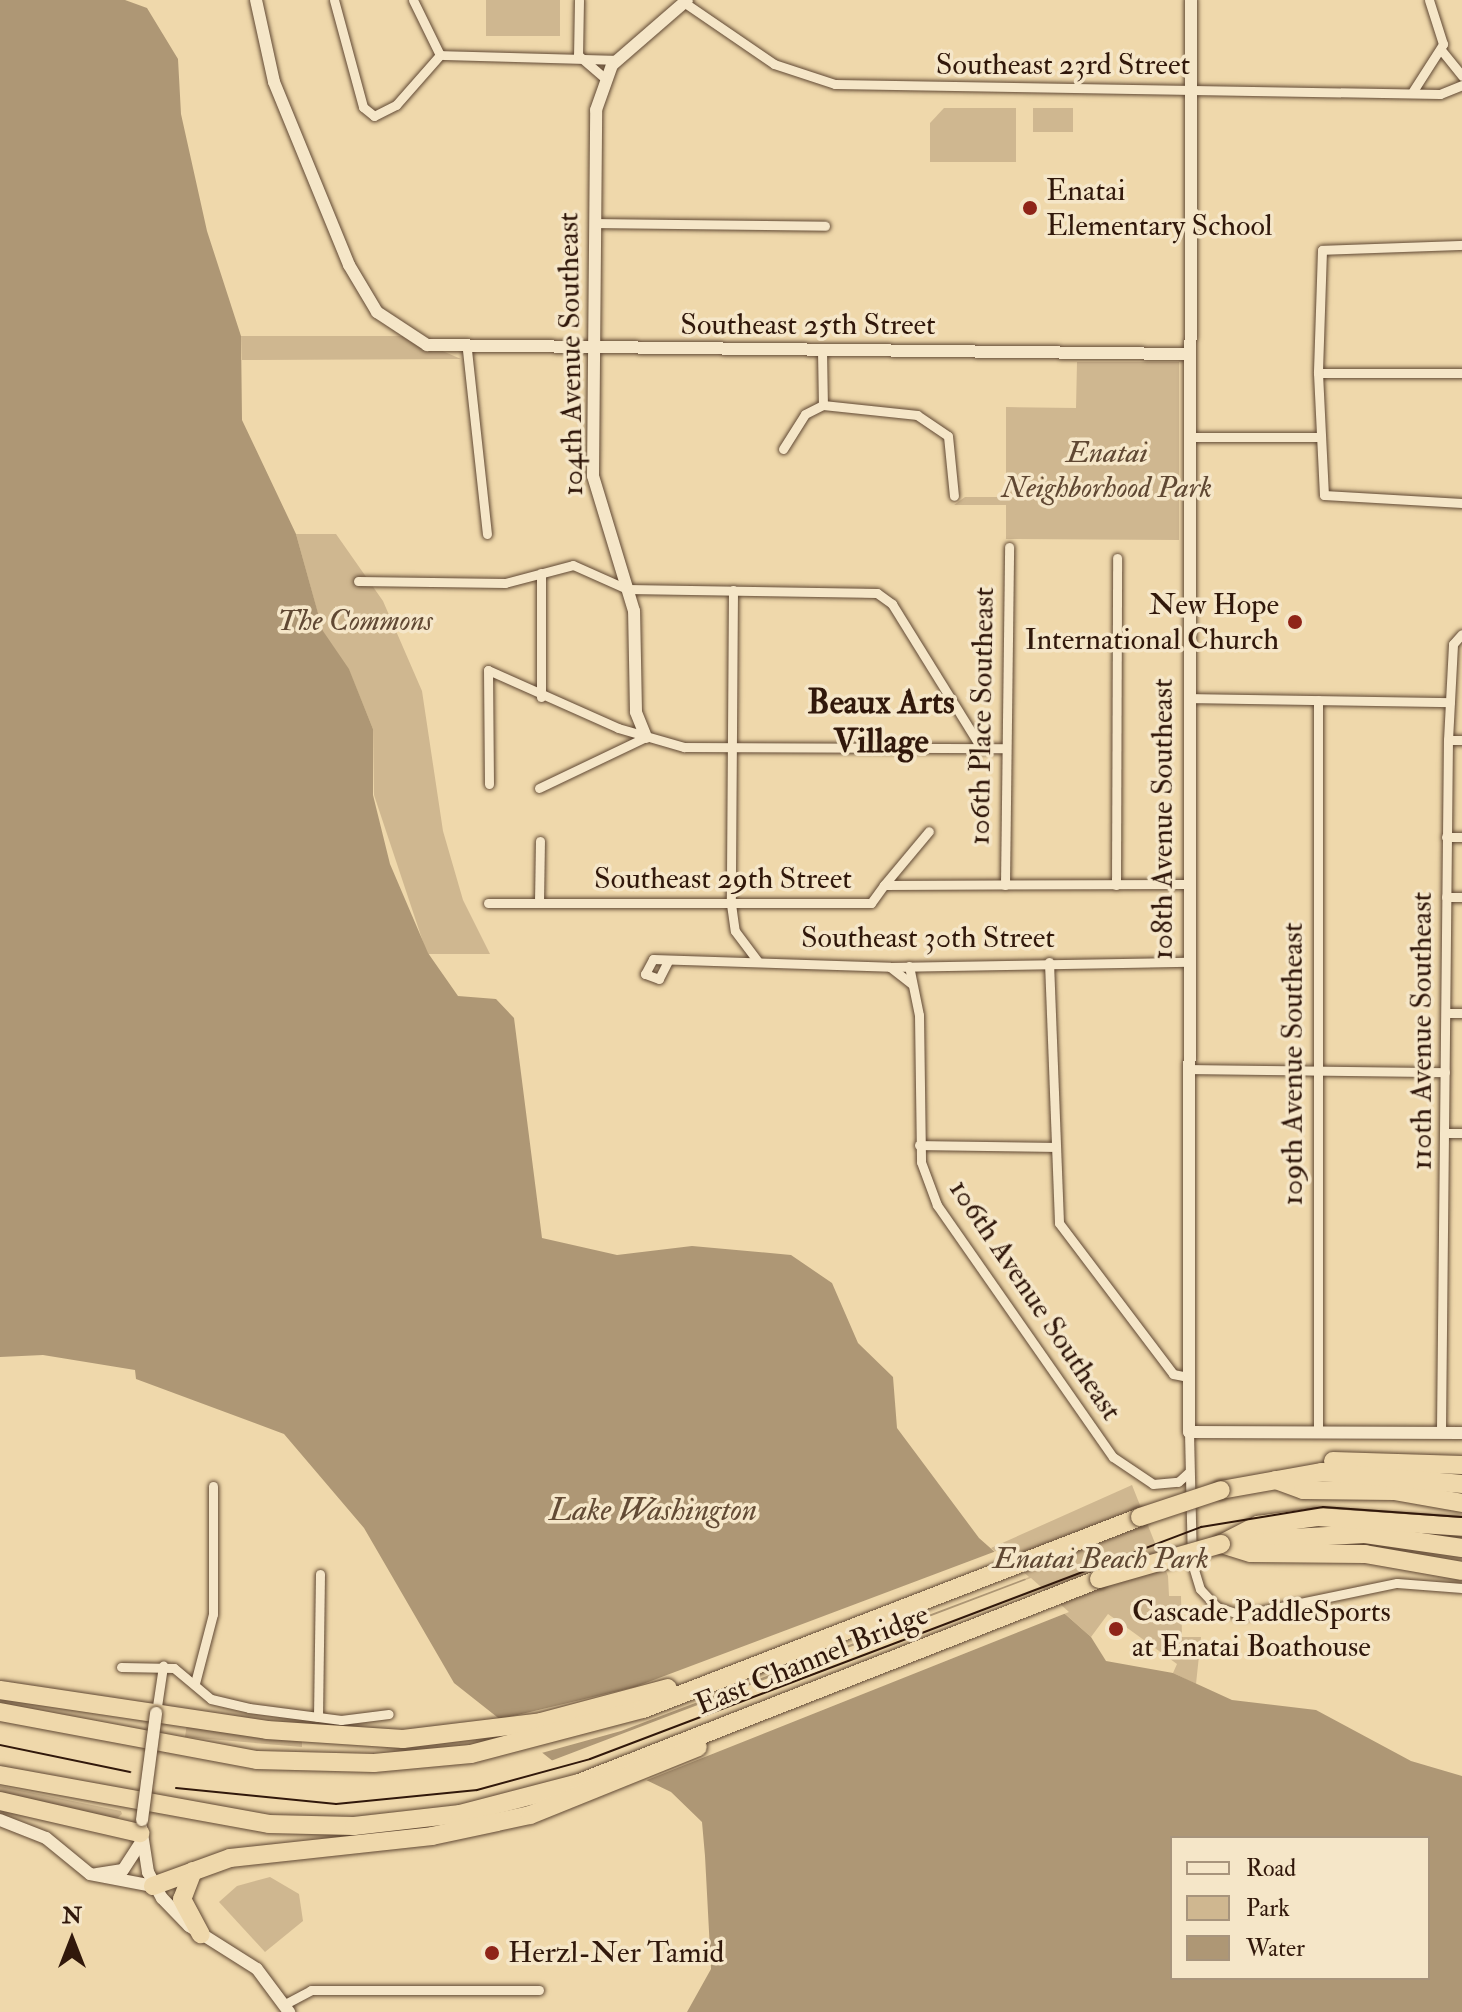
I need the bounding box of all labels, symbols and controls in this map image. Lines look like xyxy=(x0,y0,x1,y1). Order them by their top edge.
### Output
street label: Southeast 23rd Street xyxy=(936,47,1190,83)
place label: Enatai Elementary School xyxy=(1046,173,1272,244)
marker: Enatai Elementary School xyxy=(1021,199,1039,217)
street label: 104th Avenue Southeast xyxy=(551,212,591,496)
street label: Southeast 25th Street xyxy=(680,307,936,343)
park label: Enatai Neighborhood Park xyxy=(1002,435,1212,506)
street label: 106th Place Southeast xyxy=(962,587,1002,845)
place label: New Hope International Church xyxy=(1025,587,1279,658)
park label: The Commons xyxy=(277,603,433,639)
marker: New Hope International Church xyxy=(1286,613,1304,631)
street label: 108th Avenue Southeast xyxy=(1145,678,1181,960)
district label: Beaux Arts Village xyxy=(807,682,955,762)
street label: Southeast 29th Street xyxy=(594,861,852,897)
street label: 110th Avenue Southeast xyxy=(1404,892,1440,1170)
street label: Southeast 30th Street xyxy=(801,920,1055,956)
street label: 109th Avenue Southeast xyxy=(1275,922,1311,1206)
street label: 106th Avenue Southeast xyxy=(941,1173,1129,1427)
water label: Lake Washington xyxy=(549,1491,757,1529)
park label: Enatai Beach Park xyxy=(993,1541,1209,1577)
place label: Cascade PaddleSports at Enatai Boathouse xyxy=(1132,1594,1391,1664)
street label: East Channel Bridge xyxy=(690,1597,934,1723)
marker: Cascade PaddleSports at Enatai Boathouse xyxy=(1107,1620,1125,1638)
legend xyxy=(1170,1836,1430,1980)
text: Road xyxy=(1246,1853,1296,1884)
text: Park xyxy=(1246,1893,1290,1924)
north arrow xyxy=(32,1900,112,1980)
text: N xyxy=(62,1902,82,1930)
text: Water xyxy=(1246,1933,1305,1964)
place label: Herzl-Ner Tamid xyxy=(508,1935,724,1971)
marker: Herzl-Ner Tamid xyxy=(483,1944,501,1962)

